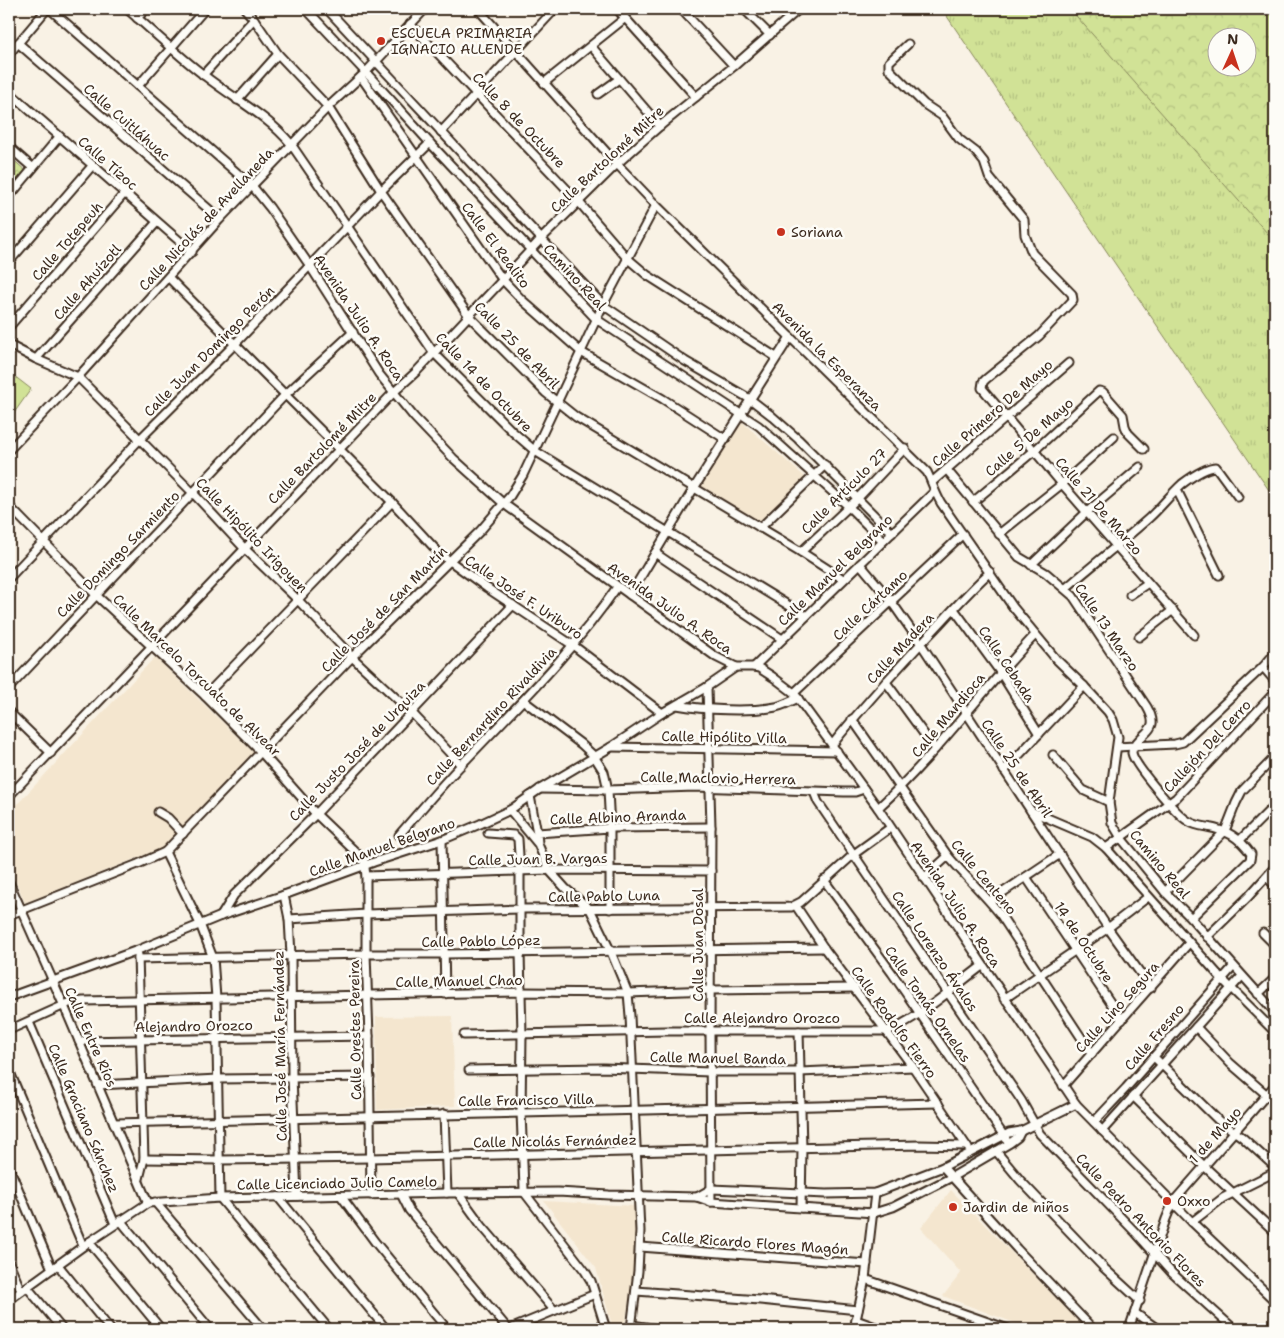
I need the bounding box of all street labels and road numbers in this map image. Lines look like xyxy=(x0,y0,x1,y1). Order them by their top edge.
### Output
street label: Calle 8 de Octubre xyxy=(469,68,569,172)
street label: Calle Cuitláhuac xyxy=(80,79,174,165)
street label: Calle Bartolomé Mitre xyxy=(546,102,668,216)
street label: Calle Tízoc xyxy=(74,132,142,194)
street label: Calle Nicolás de Avellaneda xyxy=(135,143,277,294)
street label: Calle Totepeuh xyxy=(28,198,106,284)
street label: Calle El Realito xyxy=(458,198,534,292)
street label: Calle Ahuízotl xyxy=(49,240,125,324)
street label: Camino Real xyxy=(540,240,611,315)
street label: Avenida Julio A. Roca xyxy=(310,250,408,384)
street label: Calle Juan Domingo Perón xyxy=(140,281,279,420)
street label: Calle 25 de Abril xyxy=(471,297,564,393)
street label: Avenida la Esperanza xyxy=(768,297,886,415)
street label: Calle 14 de Octubre xyxy=(432,328,536,436)
street label: Calle Primero De Mayo xyxy=(928,355,1056,471)
street label: Calle Bartolomé Mitre xyxy=(264,388,380,508)
street label: Calle 5 De Mayo xyxy=(981,394,1077,480)
street label: Calle Artículo 27 xyxy=(797,444,891,538)
street label: Calle 21 De Marzo xyxy=(1052,453,1146,559)
street label: Calle Hipólito Irigoyen xyxy=(192,474,312,597)
street label: Calle Domingo Sarmiento xyxy=(53,487,183,621)
street label: Calle Manuel Belgrano xyxy=(774,510,896,630)
street label: Calle José de San Martín xyxy=(317,542,451,676)
street label: Calle José F. Uriburo xyxy=(462,551,586,643)
street label: Avenida Julio A. Roca xyxy=(604,558,736,658)
street label: Calle Cártamo xyxy=(829,566,911,644)
street label: Calle 13 Marzo xyxy=(1071,580,1143,674)
street label: Calle Marcelo Torcuato de Alvear xyxy=(109,590,285,760)
street label: Calle Madera xyxy=(862,608,938,687)
street label: Calle Cebada xyxy=(975,622,1039,706)
street label: Calle Bernardino Rivaldivia xyxy=(422,643,560,789)
street label: Calle Mandioca xyxy=(907,669,989,761)
street label: Calle Justo José de Urquiza xyxy=(285,677,429,825)
street label: Callejón Del Cerro xyxy=(1159,696,1255,796)
street label: Calle 25 de Abril xyxy=(977,715,1057,821)
street label: Calle Hipólito Villa xyxy=(661,727,787,747)
street label: Calle Maclovio Herrera xyxy=(640,768,796,788)
street label: Calle Albino Aranda xyxy=(549,806,687,828)
street label: Calle Manuel Belgrano xyxy=(307,814,457,880)
street label: Camino Real xyxy=(1126,826,1195,903)
street label: Calle Centeno xyxy=(947,836,1021,918)
street label: Avenida Julio A. Roca xyxy=(907,837,1005,971)
street label: Calle Juan B. Vargas xyxy=(468,849,608,869)
street label: Calle Pablo Luna xyxy=(548,886,660,906)
street label: Calle Lorenzo Ávalos xyxy=(888,887,982,1015)
street label: Calle Juan Dosal xyxy=(689,888,707,1002)
street label: 14 de Octubre xyxy=(1050,898,1118,986)
street label: Calle Pablo López xyxy=(421,931,541,951)
street label: Calle Tomás Ornelas xyxy=(881,942,975,1066)
street label: Calle José María Fernández xyxy=(269,950,291,1142)
street label: Calle Lino Segura xyxy=(1071,957,1163,1057)
street label: Calle Orestes Pereira xyxy=(345,959,365,1100)
street label: Calle Rodolfo Fierro xyxy=(847,962,941,1082)
street label: Calle Manuel Chao xyxy=(395,971,523,991)
street label: Calle Entre Ríos xyxy=(61,984,121,1090)
street label: Calle Fresno xyxy=(1120,1000,1188,1074)
street label: Calle Alejandro Orozco xyxy=(684,1009,840,1027)
street label: Alejandro Orozco xyxy=(135,1016,253,1036)
street label: Calle Graciano Sánchez xyxy=(44,1041,124,1195)
street label: Calle Manuel Banda xyxy=(650,1048,787,1068)
street label: Calle Francisco Villa xyxy=(458,1090,594,1110)
street label: 1 de Mayo xyxy=(1185,1103,1245,1167)
street label: Calle Nicolás Fernández xyxy=(473,1131,637,1151)
street label: Calle Pedro Antonio Flores xyxy=(1072,1149,1210,1291)
street label: Calle Licenciado Julio Camelo xyxy=(237,1172,437,1194)
street label: Calle Ricardo Flores Magón xyxy=(661,1227,849,1259)

